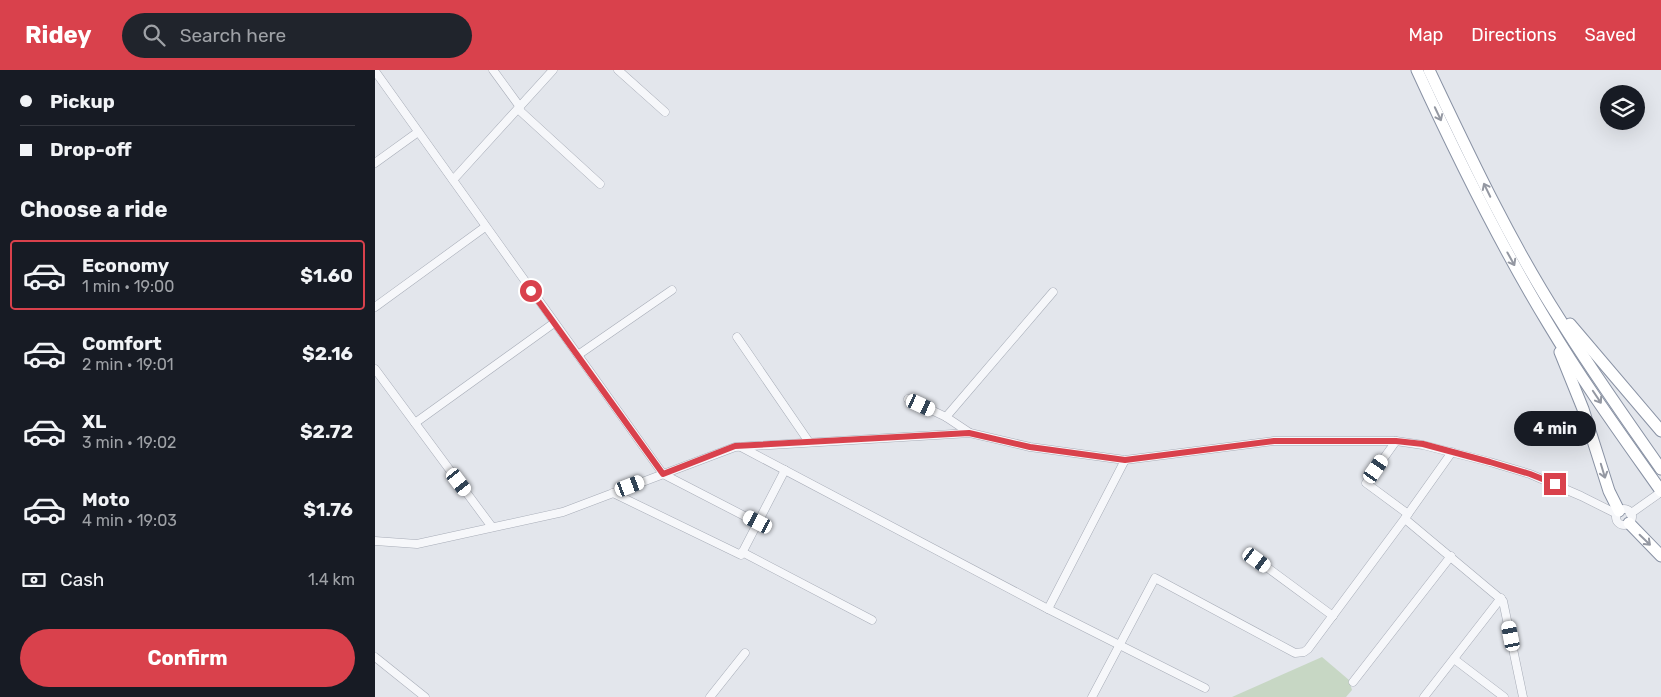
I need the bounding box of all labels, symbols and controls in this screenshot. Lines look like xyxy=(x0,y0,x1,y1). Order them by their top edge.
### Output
search box xyxy=(122,13,472,58)
text: Ridey xyxy=(25,21,92,49)
icon: search xyxy=(140,21,168,49)
text: Search here xyxy=(180,24,286,47)
text: Map xyxy=(1408,24,1443,46)
text: Directions xyxy=(1471,24,1557,46)
text: Saved xyxy=(1585,24,1636,46)
map controls xyxy=(1600,85,1645,130)
button: layers xyxy=(1600,85,1645,130)
text: Pickup xyxy=(50,90,115,113)
one-way arrow xyxy=(1433,106,1443,121)
text: Drop-off xyxy=(50,138,132,161)
one-way arrow xyxy=(1482,183,1492,198)
text: Choose a ride xyxy=(20,196,167,223)
one-way arrow xyxy=(1506,252,1516,266)
icon: car xyxy=(22,253,67,298)
text: Economy xyxy=(82,254,169,277)
text: $1.60 xyxy=(300,264,353,287)
text: 1 min · 19:00 xyxy=(82,277,174,296)
route start xyxy=(520,280,542,302)
icon: car xyxy=(22,331,67,376)
text: Comfort xyxy=(82,332,162,355)
text: $2.16 xyxy=(302,342,353,365)
text: 2 min · 19:01 xyxy=(82,355,174,374)
one-way arrow xyxy=(1592,390,1602,404)
car xyxy=(904,392,937,418)
icon: car xyxy=(22,409,67,454)
text: XL xyxy=(82,410,106,433)
callout: 4 min xyxy=(1514,412,1596,446)
text: 4 min xyxy=(1533,419,1577,438)
text: $2.72 xyxy=(300,420,353,443)
text: 3 min · 19:02 xyxy=(82,433,176,452)
car xyxy=(1361,452,1390,486)
one-way arrow xyxy=(1599,462,1608,478)
car xyxy=(443,466,474,498)
route end xyxy=(1544,473,1566,495)
car xyxy=(613,474,646,498)
icon: car xyxy=(22,487,67,532)
text: Moto xyxy=(82,488,130,511)
text: $1.76 xyxy=(303,498,353,521)
car xyxy=(741,509,774,535)
text: 4 min · 19:03 xyxy=(82,511,177,530)
one-way arrow xyxy=(1638,534,1651,546)
car xyxy=(1240,545,1273,575)
icon: cash xyxy=(20,566,48,594)
text: Cash xyxy=(60,568,104,591)
text: 1.4 km xyxy=(308,570,355,589)
car xyxy=(1500,620,1521,652)
button: Confirm xyxy=(20,629,355,687)

